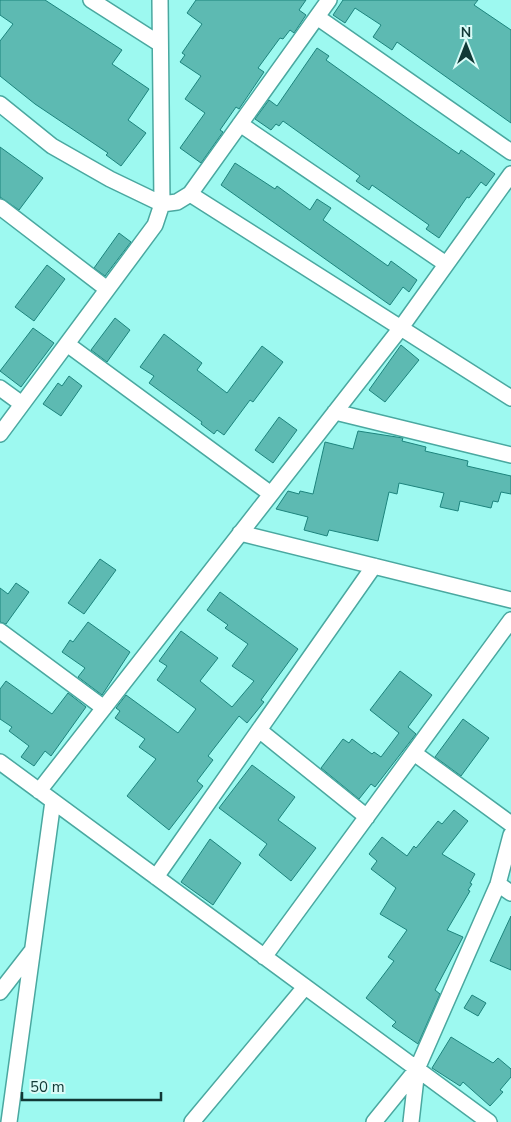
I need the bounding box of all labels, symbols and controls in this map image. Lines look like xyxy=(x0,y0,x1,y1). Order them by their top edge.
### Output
north arrow xyxy=(441,20,491,70)
text: N xyxy=(461,23,471,42)
scale bar xyxy=(22,1070,161,1102)
text: 50 m xyxy=(30,1077,65,1097)

